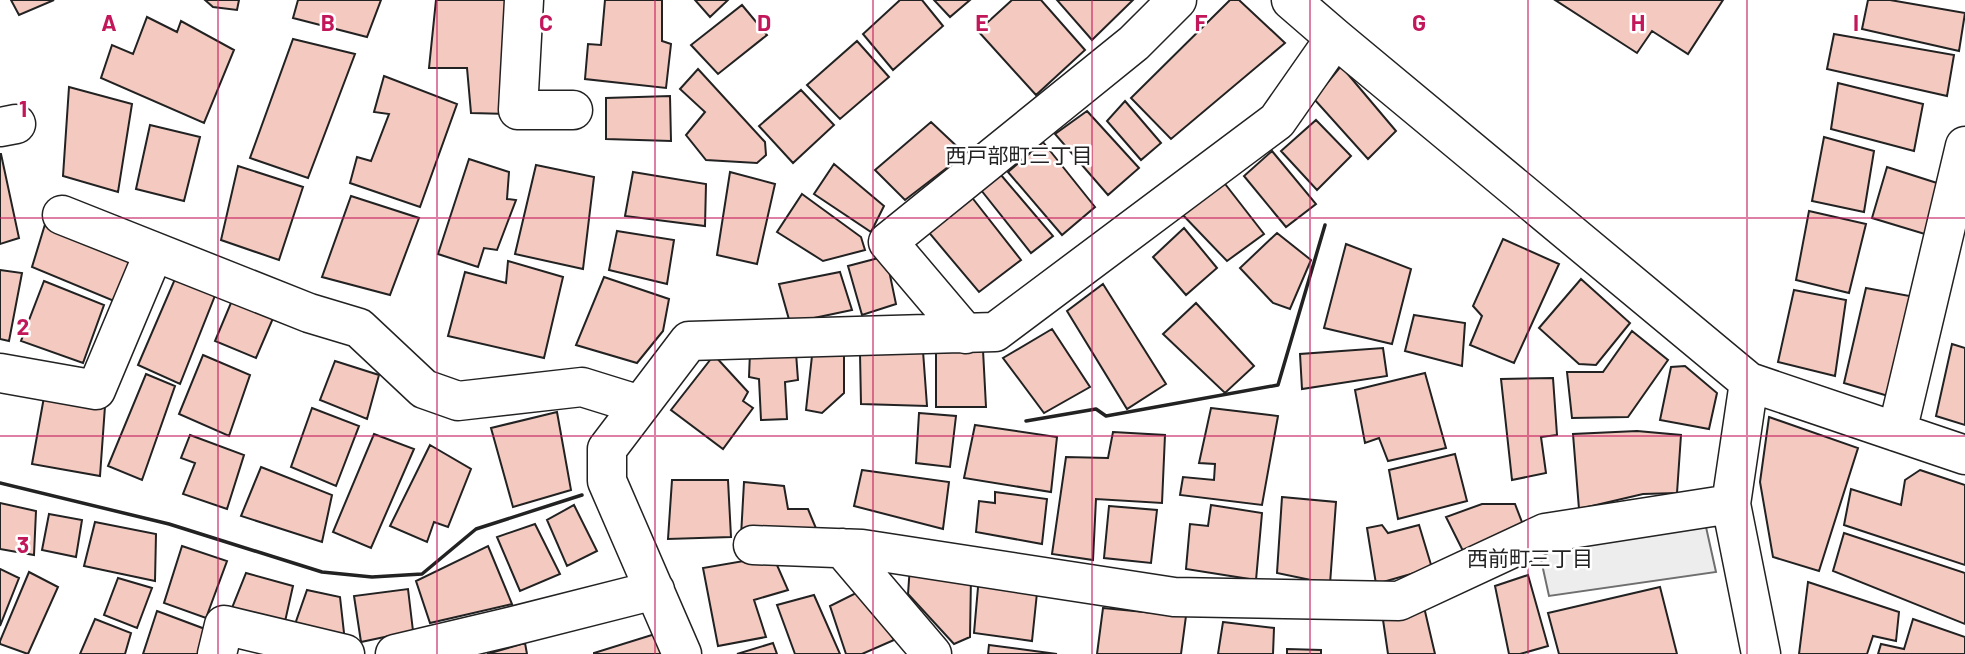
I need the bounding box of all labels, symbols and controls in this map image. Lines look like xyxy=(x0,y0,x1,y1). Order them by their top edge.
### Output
text: A xyxy=(101,8,117,36)
text: B xyxy=(321,8,335,36)
text: C xyxy=(539,8,553,36)
text: D xyxy=(757,8,771,36)
text: E xyxy=(975,8,989,36)
text: F xyxy=(1195,8,1208,36)
text: G xyxy=(1412,8,1426,36)
text: H xyxy=(1631,8,1645,36)
text: I xyxy=(1853,8,1859,36)
text: 1 xyxy=(19,94,27,122)
district label: 西戸部町三丁目 xyxy=(946,142,1093,167)
text: 2 xyxy=(17,312,29,340)
text: 3 xyxy=(17,530,29,558)
district label: 西前町三丁目 xyxy=(1467,545,1593,570)

